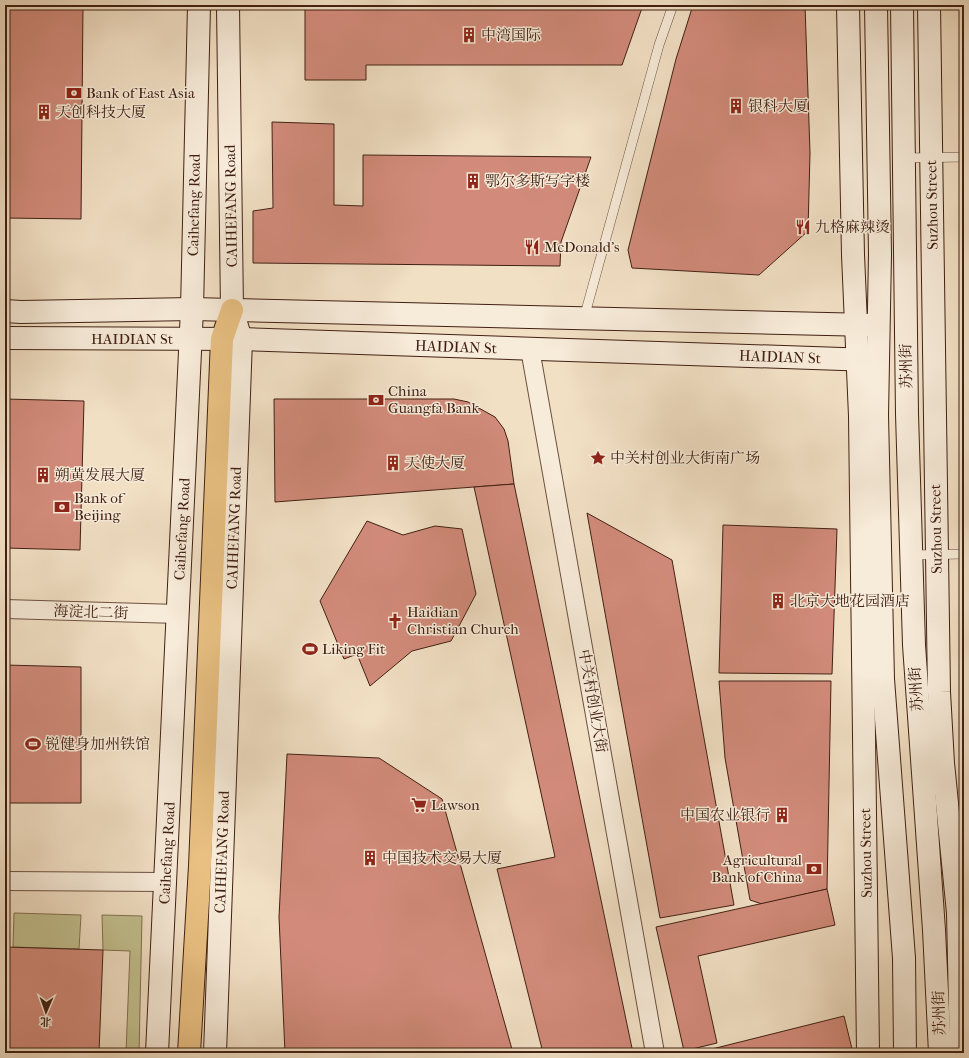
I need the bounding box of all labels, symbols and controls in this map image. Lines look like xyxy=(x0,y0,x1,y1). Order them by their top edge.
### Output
building icon: 中湾国际 xyxy=(460,26,478,44)
place label: 中湾国际 xyxy=(481,26,541,44)
bank icon: Bank of East Asia xyxy=(65,84,83,102)
place label: Bank of East Asia xyxy=(86,84,196,102)
building icon: 银科大厦 xyxy=(727,97,745,115)
place label: 银科大厦 xyxy=(748,97,808,115)
building icon: 天创科技大厦 xyxy=(35,103,53,121)
place label: 天创科技大厦 xyxy=(56,103,146,121)
street label: CAIHEFANG Road xyxy=(221,144,241,267)
street label: Caihefang Road xyxy=(184,153,204,256)
street label: Suzhou Street xyxy=(922,159,942,250)
building icon: 鄂尔多斯写字楼 xyxy=(464,172,482,190)
place label: 鄂尔多斯写字楼 xyxy=(485,172,590,190)
restaurant icon: 九格麻辣烫 xyxy=(794,218,812,236)
place label: 九格麻辣烫 xyxy=(815,218,890,236)
restaurant icon: McDonald's xyxy=(523,238,541,256)
place label: McDonald's xyxy=(544,238,620,256)
street label: HAIDIAN St xyxy=(91,330,174,348)
street label: HAIDIAN St xyxy=(415,337,498,357)
street label: 苏州街 xyxy=(897,343,915,389)
street label: HAIDIAN St xyxy=(739,347,822,367)
place label: China Guangfa Bank xyxy=(388,382,479,417)
bank icon: China Guangfa Bank xyxy=(367,391,385,409)
place icon: 中关村创业大街南广场 xyxy=(589,449,607,467)
place label: 中关村创业大街南广场 xyxy=(610,449,760,467)
building icon: 天使大厦 xyxy=(384,454,402,472)
place label: 天使大厦 xyxy=(405,454,465,472)
building icon: 朔黄发展大厦 xyxy=(34,466,52,484)
place label: 朔黄发展大厦 xyxy=(55,466,145,484)
street label: CAIHEFANG Road xyxy=(223,466,245,590)
street label: Caihefang Road xyxy=(170,477,194,581)
street label: Suzhou Street xyxy=(926,483,946,574)
place label: Bank of Beijing xyxy=(74,489,126,524)
bank icon: Bank of Beijing xyxy=(53,498,71,516)
building icon: 北京大地花园酒店 xyxy=(769,592,787,610)
place label: 北京大地花园酒店 xyxy=(790,592,910,610)
street label: 海淀北二街 xyxy=(53,602,129,622)
place label: Haidian Christian Church xyxy=(407,603,519,638)
church icon: Haidian Christian Church xyxy=(386,612,404,630)
sports icon: Liking Fit xyxy=(301,640,319,658)
place label: Liking Fit xyxy=(322,640,386,658)
street label: 中关村创业大街 xyxy=(575,648,611,754)
street label: 苏州街 xyxy=(905,666,927,712)
sports icon: 锐健身加州铁馆 xyxy=(24,735,42,753)
place label: 锐健身加州铁馆 xyxy=(45,735,150,753)
street label: CAIHEFANG Road xyxy=(211,790,233,914)
supermarket icon: Lawson xyxy=(410,796,428,814)
place label: Lawson xyxy=(431,796,480,814)
street label: Caihefang Road xyxy=(155,801,179,905)
place label: 中国农业银行 xyxy=(680,806,770,824)
building icon: 中国农业银行 xyxy=(773,806,791,824)
street label: Suzhou Street xyxy=(856,807,876,898)
building icon: 中国技术交易大厦 xyxy=(361,849,379,867)
place label: 中国技术交易大厦 xyxy=(382,849,502,867)
place label: Agricultural Bank of China xyxy=(711,851,803,886)
bank icon: Agricultural Bank of China xyxy=(805,860,823,878)
street label: 苏州街 xyxy=(929,990,949,1036)
north arrow xyxy=(26,992,66,1032)
text: 北 xyxy=(40,1015,51,1028)

